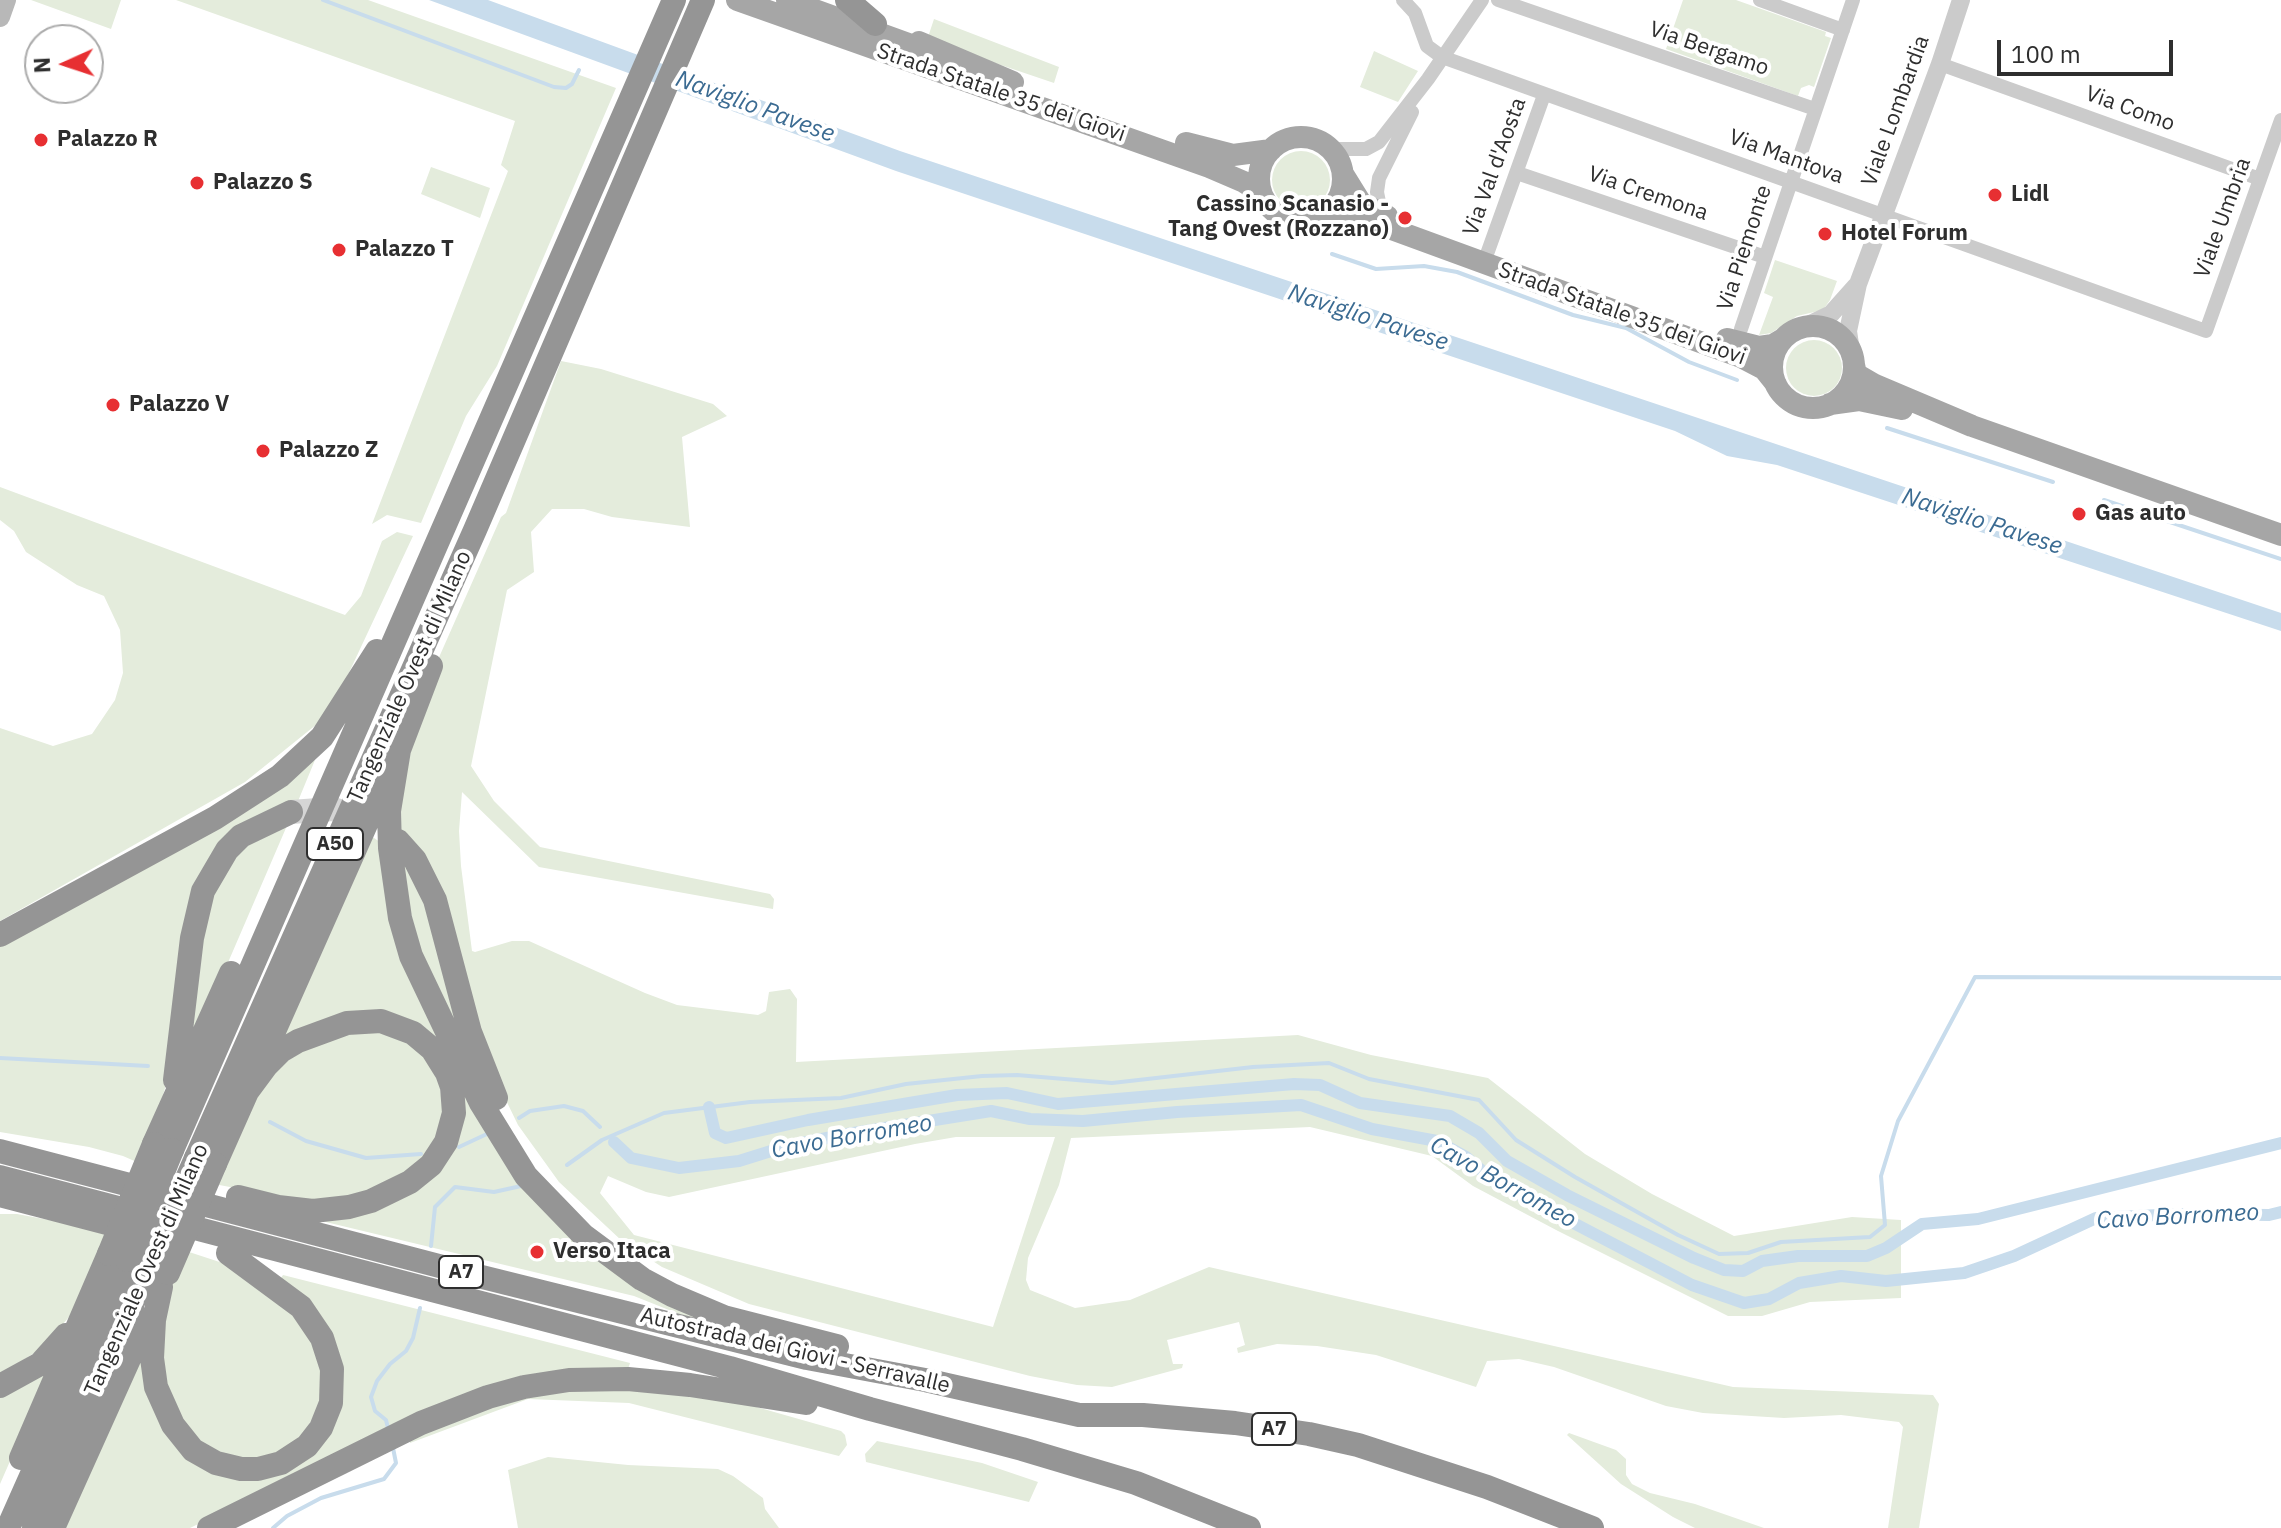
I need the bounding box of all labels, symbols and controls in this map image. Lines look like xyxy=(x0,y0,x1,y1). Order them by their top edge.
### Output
street label: Via Bergamo xyxy=(1646,16,1772,82)
north arrow xyxy=(24,24,104,104)
scale bar xyxy=(2001,24,2177,74)
street label: Viale Lombardia xyxy=(1856,32,1936,190)
street label: Strada Statale 35 dei Giovi xyxy=(873,38,1129,148)
text: 100 m xyxy=(2011,38,2081,70)
text: N xyxy=(27,56,56,74)
water label: Naviglio Pavese xyxy=(672,65,838,149)
street label: Via Como xyxy=(2082,81,2178,137)
street label: Via Val d'Aosta xyxy=(1458,94,1532,240)
street label: Via Mantova xyxy=(1725,124,1847,190)
place label: Palazzo R xyxy=(57,127,158,153)
marker: Palazzo R xyxy=(32,131,50,149)
street label: Viale Umbria xyxy=(2189,154,2257,282)
street label: Via Cremona xyxy=(1584,161,1712,227)
place label: Palazzo S xyxy=(213,170,313,196)
marker: Palazzo S xyxy=(188,174,206,192)
street label: Via Piemonte xyxy=(1712,182,1778,314)
place label: Lidl xyxy=(2011,182,2049,208)
marker: Lidl xyxy=(1986,186,2004,204)
place label: Cassino Scanasio - Tang Ovest (Rozzano) xyxy=(1168,192,1389,244)
marker: Cassino Scanasio - Tang Ovest (Rozzano) xyxy=(1396,209,1414,227)
place label: Hotel Forum xyxy=(1841,221,1968,247)
marker: Hotel Forum xyxy=(1816,225,1834,243)
place label: Palazzo T xyxy=(355,237,454,263)
marker: Palazzo T xyxy=(330,241,348,259)
street label: Strada Statale 35 dei Giovi xyxy=(1495,257,1749,371)
water label: Naviglio Pavese xyxy=(1284,279,1452,357)
place label: Palazzo V xyxy=(129,392,229,418)
marker: Palazzo V xyxy=(104,396,122,414)
place label: Palazzo Z xyxy=(279,438,378,464)
marker: Palazzo Z xyxy=(254,442,272,460)
water label: Naviglio Pavese xyxy=(1898,483,2066,561)
place label: Gas auto xyxy=(2095,501,2186,527)
marker: Gas auto xyxy=(2070,505,2088,523)
street label: Tangenziale Ovest di Milano xyxy=(342,547,478,807)
road number: A50 xyxy=(307,828,363,860)
water label: Cavo Borromeo xyxy=(769,1109,935,1165)
water label: Cavo Borromeo xyxy=(1425,1131,1581,1235)
street label: Tangenziale Ovest di Milano xyxy=(79,1140,215,1400)
water label: Cavo Borromeo xyxy=(2096,1198,2260,1236)
place label: Verso Itaca xyxy=(553,1239,671,1265)
marker: Verso Itaca xyxy=(528,1243,546,1261)
road number: A7 xyxy=(439,1256,483,1288)
street label: Autostrada dei Giovi - Serravalle xyxy=(638,1302,952,1400)
road number: A7 xyxy=(1252,1413,1296,1445)

